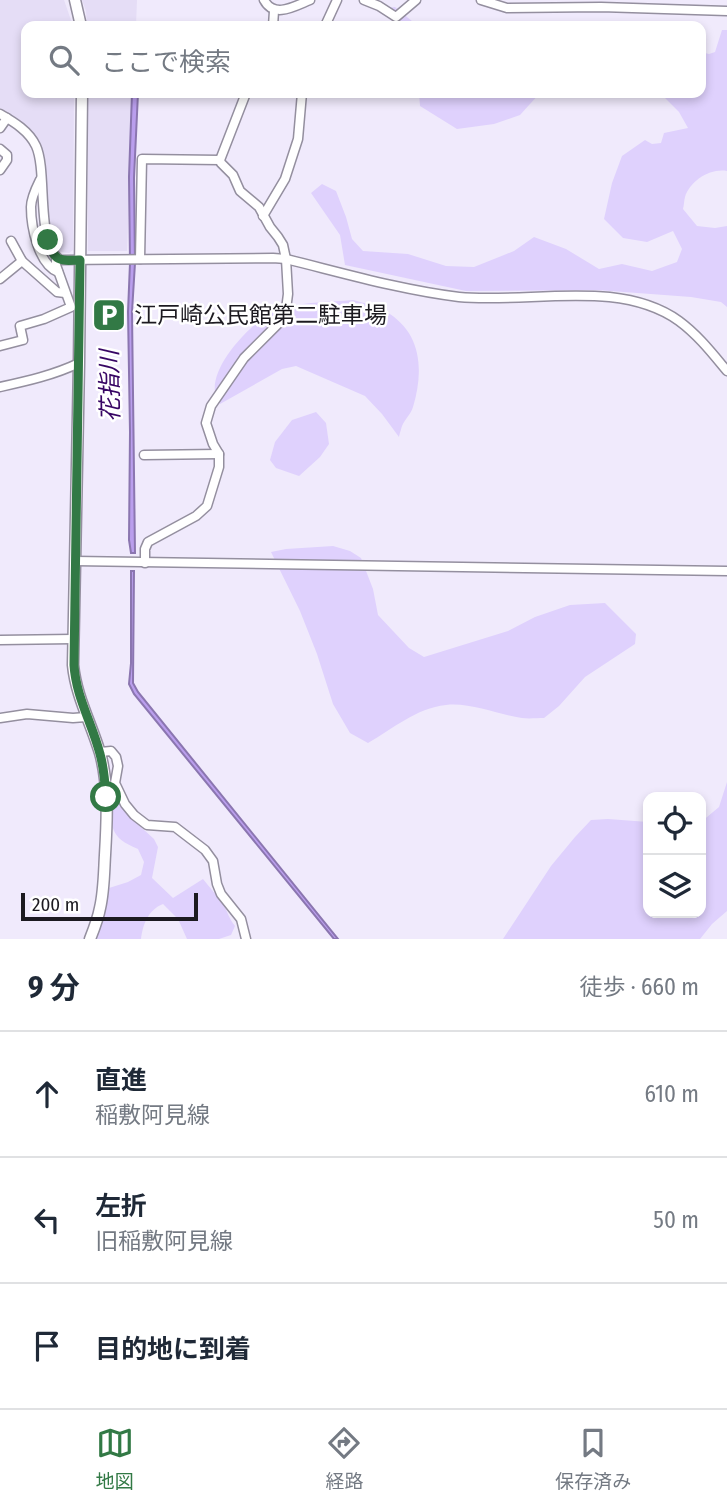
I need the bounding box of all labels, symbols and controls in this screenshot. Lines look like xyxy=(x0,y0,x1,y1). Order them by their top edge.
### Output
search box xyxy=(21,21,706,98)
icon: search xyxy=(45,41,83,79)
text: ここで検索 xyxy=(101,47,231,78)
route end xyxy=(32,224,63,255)
parking icon: 江戸崎公民館第二駐車場 xyxy=(90,296,128,334)
place label: 江戸崎公民館第二駐車場 xyxy=(134,301,387,329)
water label: 花指川 xyxy=(95,347,125,422)
route start xyxy=(90,781,121,812)
map controls xyxy=(643,792,706,918)
button: locate xyxy=(643,792,706,855)
button: layers xyxy=(643,855,706,918)
scale bar xyxy=(21,890,198,922)
text: 200 m xyxy=(32,893,79,916)
text: 9 分 xyxy=(28,970,80,1006)
text: 徒歩 · 660 m xyxy=(579,973,699,1001)
text: 直進 xyxy=(95,1065,147,1096)
icon: ahead xyxy=(28,1075,66,1113)
text: 610 m xyxy=(645,1080,699,1108)
text: 稲敷阿見線 xyxy=(95,1101,210,1129)
text: 左折 xyxy=(95,1191,147,1222)
icon: left xyxy=(28,1201,66,1239)
text: 50 m xyxy=(653,1206,699,1234)
text: 旧稲敷阿見線 xyxy=(95,1227,233,1255)
icon: arrive xyxy=(28,1327,66,1365)
text: 目的地に到着 xyxy=(95,1334,251,1365)
tab: 地図 xyxy=(96,1424,134,1493)
tab: 経路 xyxy=(325,1424,363,1493)
tab: 保存済み xyxy=(555,1424,631,1493)

